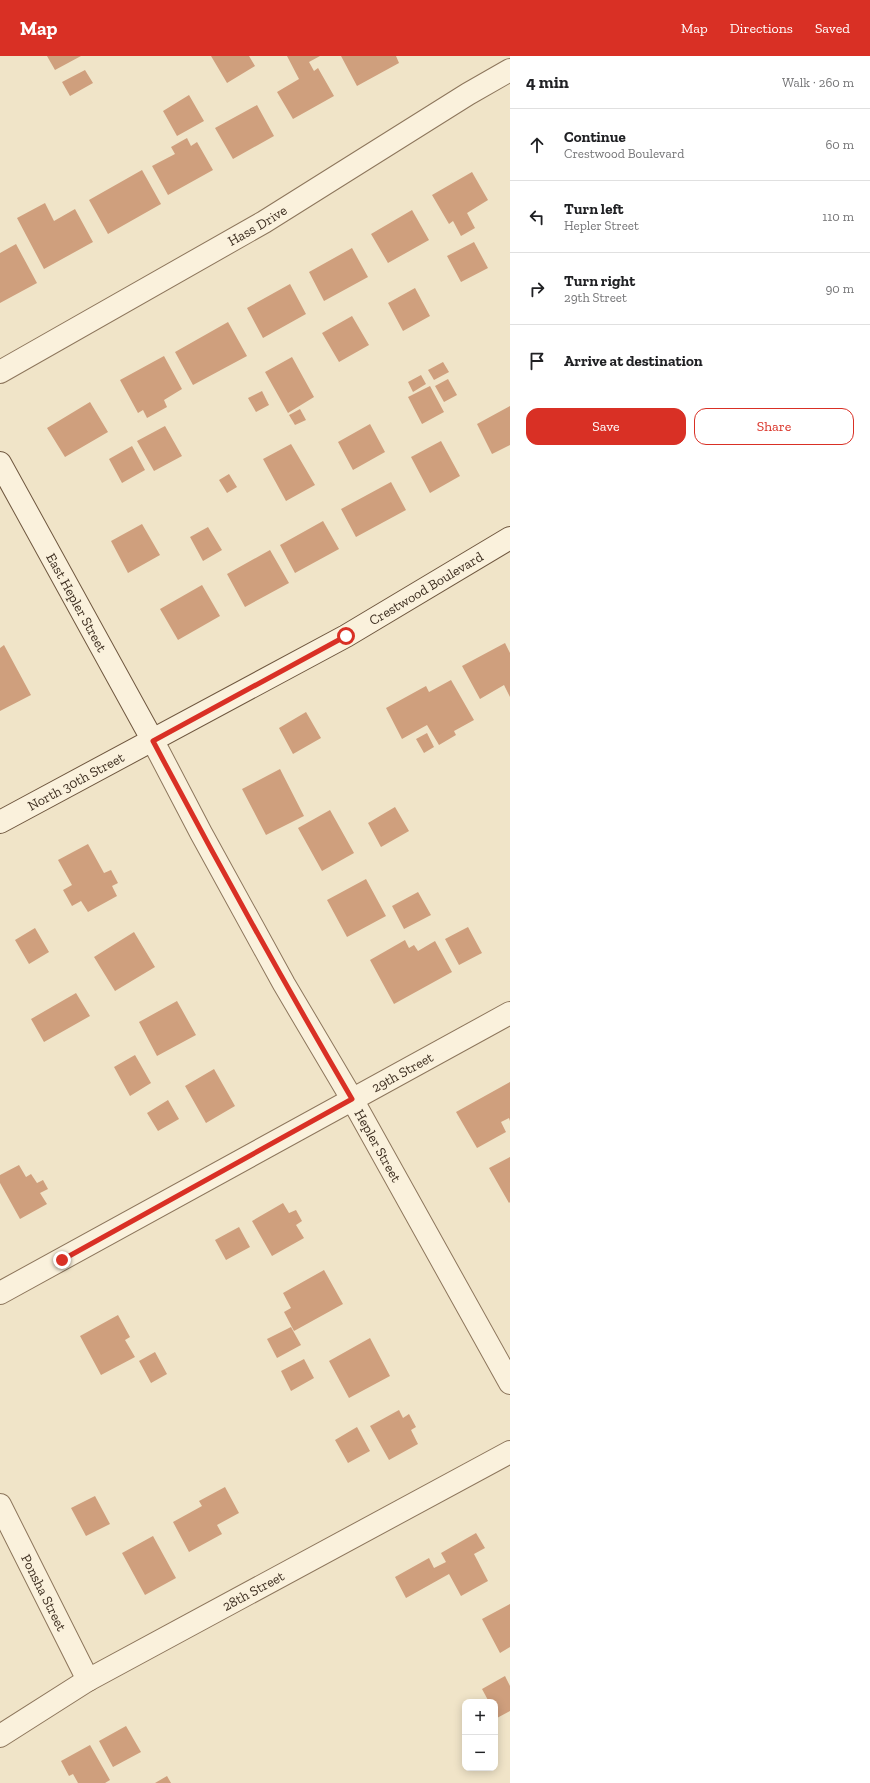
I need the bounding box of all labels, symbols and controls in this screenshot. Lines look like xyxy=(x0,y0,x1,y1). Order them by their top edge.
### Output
text: Map xyxy=(20,17,57,40)
text: Map xyxy=(681,20,708,37)
text: Directions xyxy=(730,20,793,37)
text: Saved xyxy=(815,20,850,37)
text: 4 min xyxy=(526,72,569,92)
text: Walk · 260 m xyxy=(782,75,854,90)
text: Continue xyxy=(564,128,626,146)
icon: ahead xyxy=(526,134,548,156)
text: 60 m xyxy=(825,137,854,152)
text: Crestwood Boulevard xyxy=(564,146,684,161)
text: Turn left xyxy=(564,200,624,218)
street label: Hass Drive xyxy=(225,201,290,249)
icon: left xyxy=(526,206,548,228)
text: 110 m xyxy=(822,209,854,224)
text: Hepler Street xyxy=(564,218,639,233)
text: Turn right xyxy=(564,272,635,290)
icon: right xyxy=(526,278,548,300)
text: 90 m xyxy=(825,281,854,296)
text: 29th Street xyxy=(564,290,627,305)
icon: arrive xyxy=(526,350,548,372)
text: Arrive at destination xyxy=(564,352,703,370)
button: Save xyxy=(526,408,686,445)
button: Share xyxy=(694,408,854,445)
street label: Crestwood Boulevard xyxy=(366,547,486,629)
street label: East Hepler Street xyxy=(43,550,111,655)
route start xyxy=(337,627,355,645)
street label: North 30th Street xyxy=(25,748,128,814)
street label: 29th Street xyxy=(369,1048,437,1096)
street label: Hepler Street xyxy=(351,1106,405,1186)
route end xyxy=(53,1251,71,1269)
street label: Ponsha Street xyxy=(18,1551,71,1635)
street label: 28th Street xyxy=(219,1567,288,1614)
map controls xyxy=(462,1699,498,1771)
button: + xyxy=(462,1699,498,1735)
button: − xyxy=(462,1735,498,1771)

